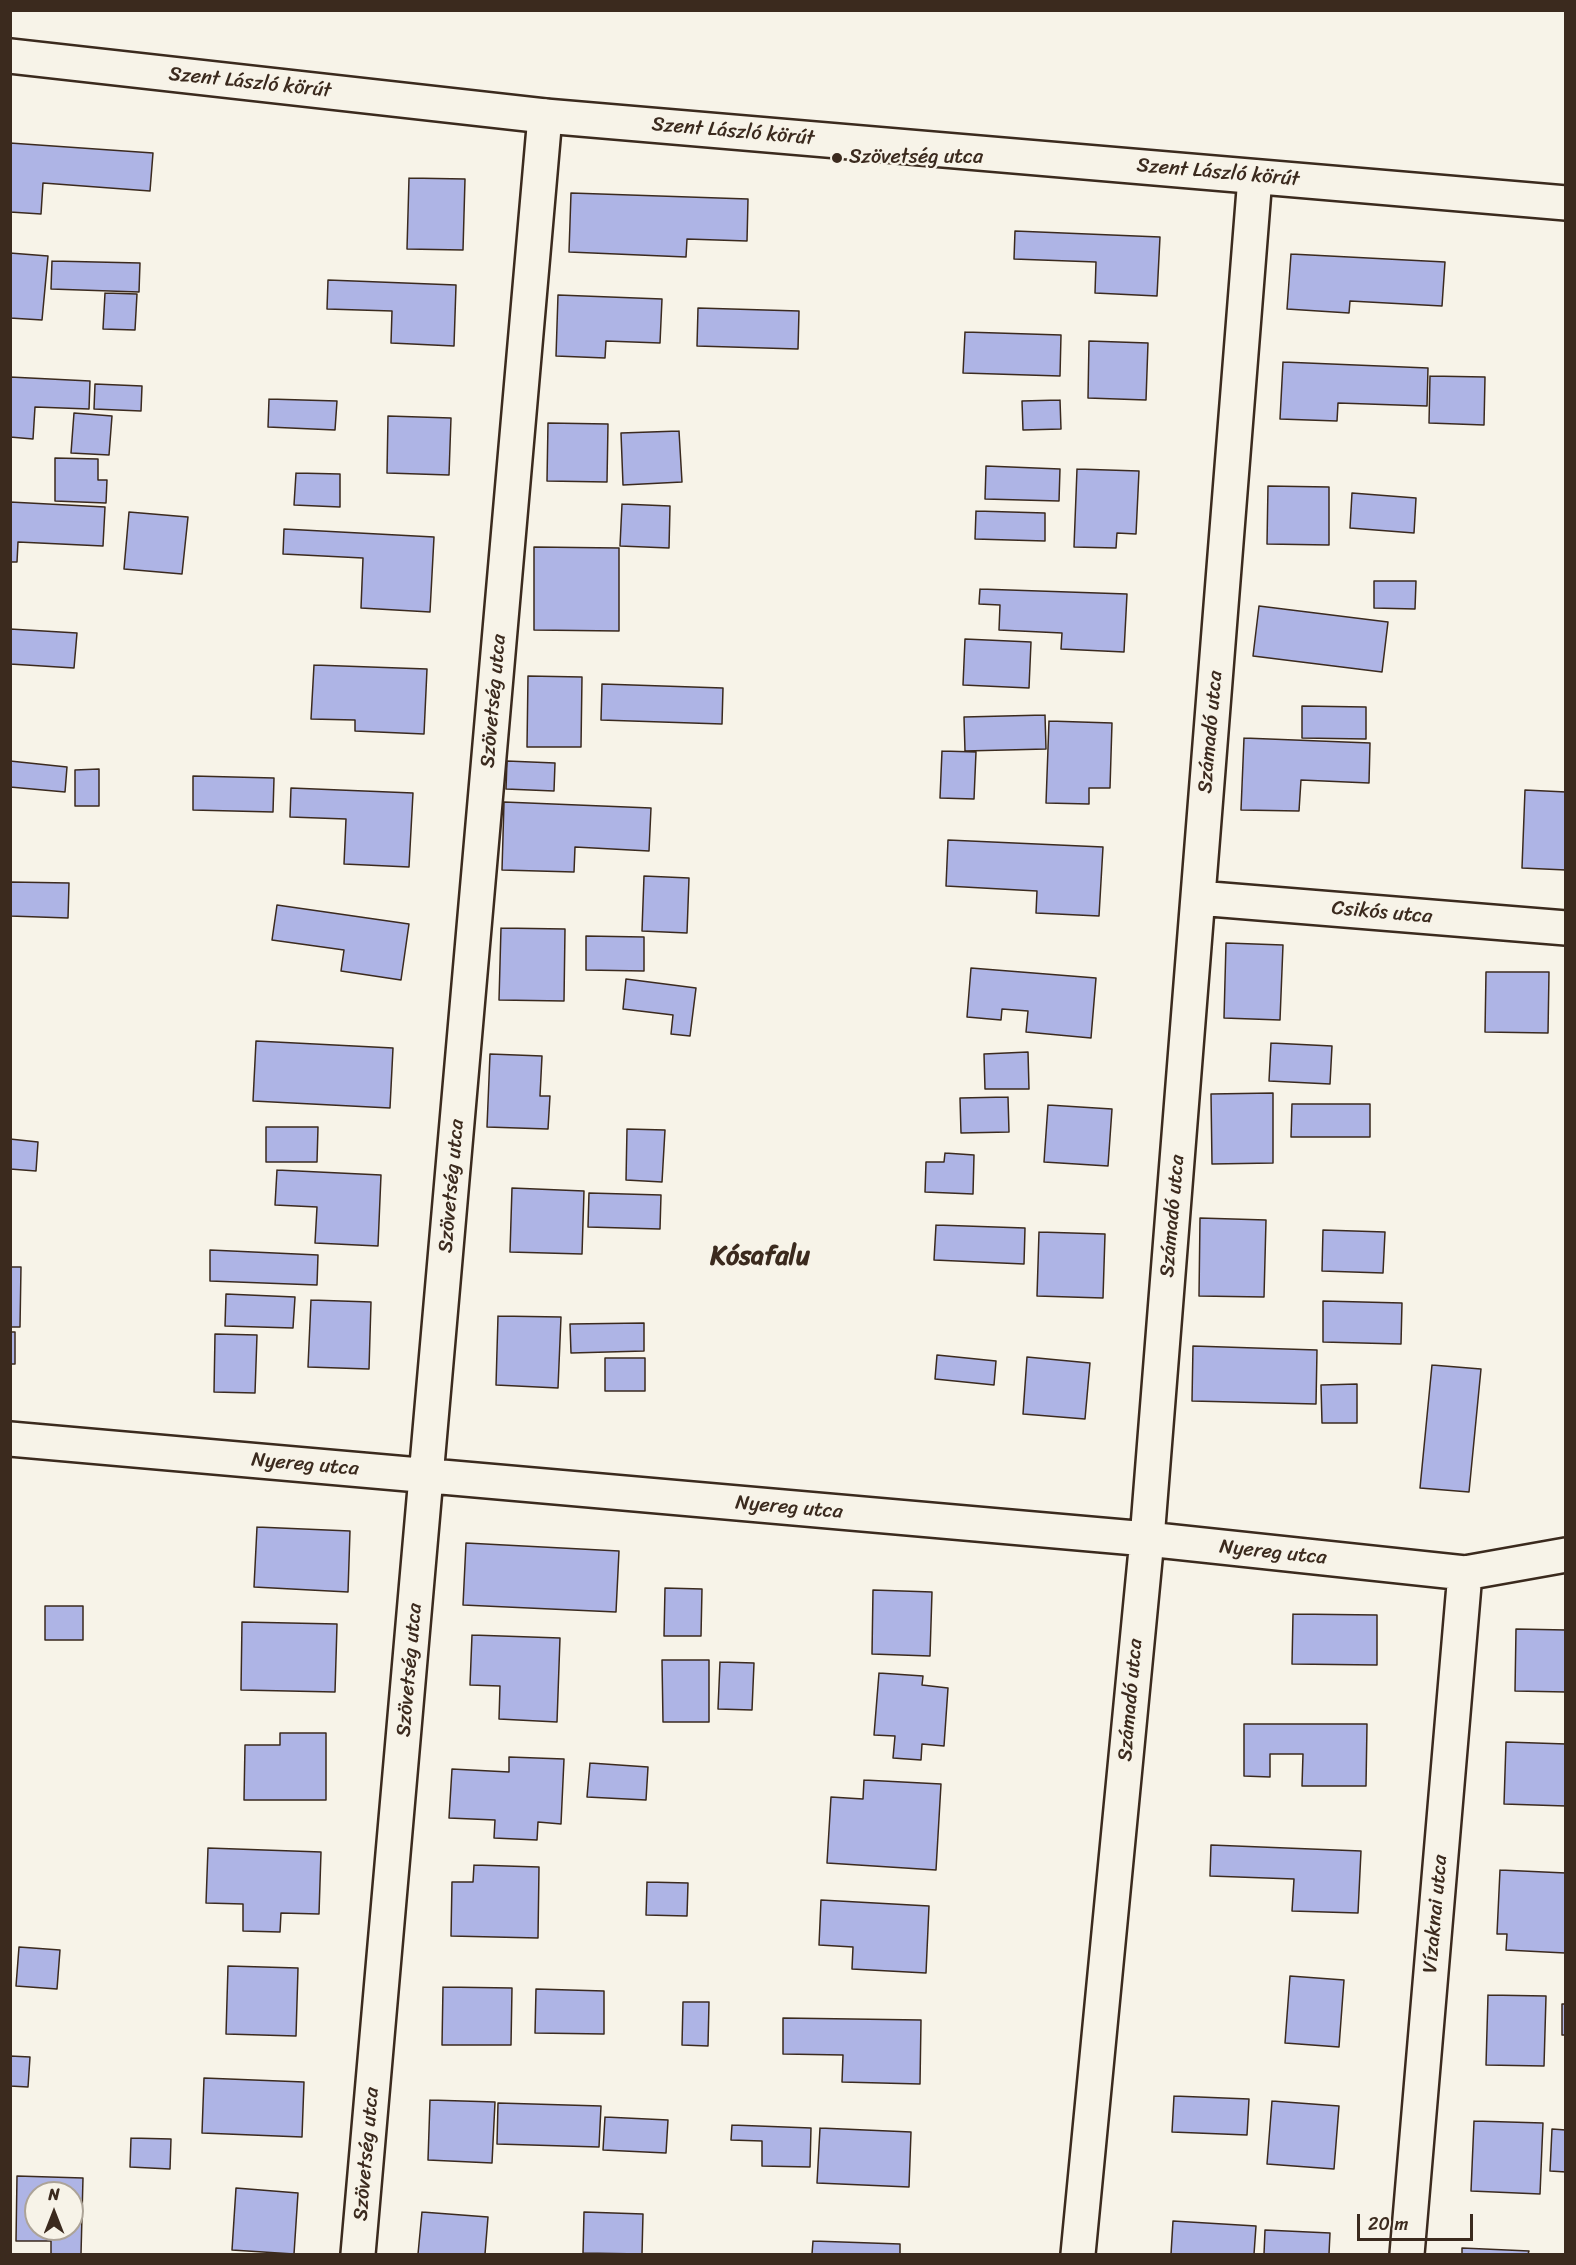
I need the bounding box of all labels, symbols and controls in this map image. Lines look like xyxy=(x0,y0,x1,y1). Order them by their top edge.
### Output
street label: Szent László körút xyxy=(168,63,332,103)
street label: Szent László körút xyxy=(651,113,815,151)
place label: Szövetség utca xyxy=(849,146,983,170)
marker: Szövetség utca xyxy=(830,151,844,165)
street label: Szent László körút xyxy=(1136,154,1300,192)
street label: Szövetség utca xyxy=(476,633,512,769)
street label: Számadó utca xyxy=(1194,670,1228,794)
street label: Csikós utca xyxy=(1331,897,1433,929)
street label: Szövetség utca xyxy=(434,1118,470,1254)
street label: Számadó utca xyxy=(1156,1154,1190,1278)
district label: Kósafalu xyxy=(710,1241,810,1273)
street label: Nyereg utca xyxy=(250,1448,360,1482)
street label: Nyereg utca xyxy=(734,1491,844,1525)
street label: Nyereg utca xyxy=(1218,1535,1328,1571)
street label: Szövetség utca xyxy=(392,1602,428,1738)
street label: Számadó utca xyxy=(1114,1638,1148,1762)
street label: Vízaknai utca xyxy=(1419,1854,1453,1974)
street label: Szövetség utca xyxy=(349,2086,385,2222)
text: N xyxy=(48,2180,60,2209)
north arrow xyxy=(24,2181,84,2241)
scale bar xyxy=(1360,2202,1476,2240)
text: 20 m xyxy=(1368,2208,1408,2240)

